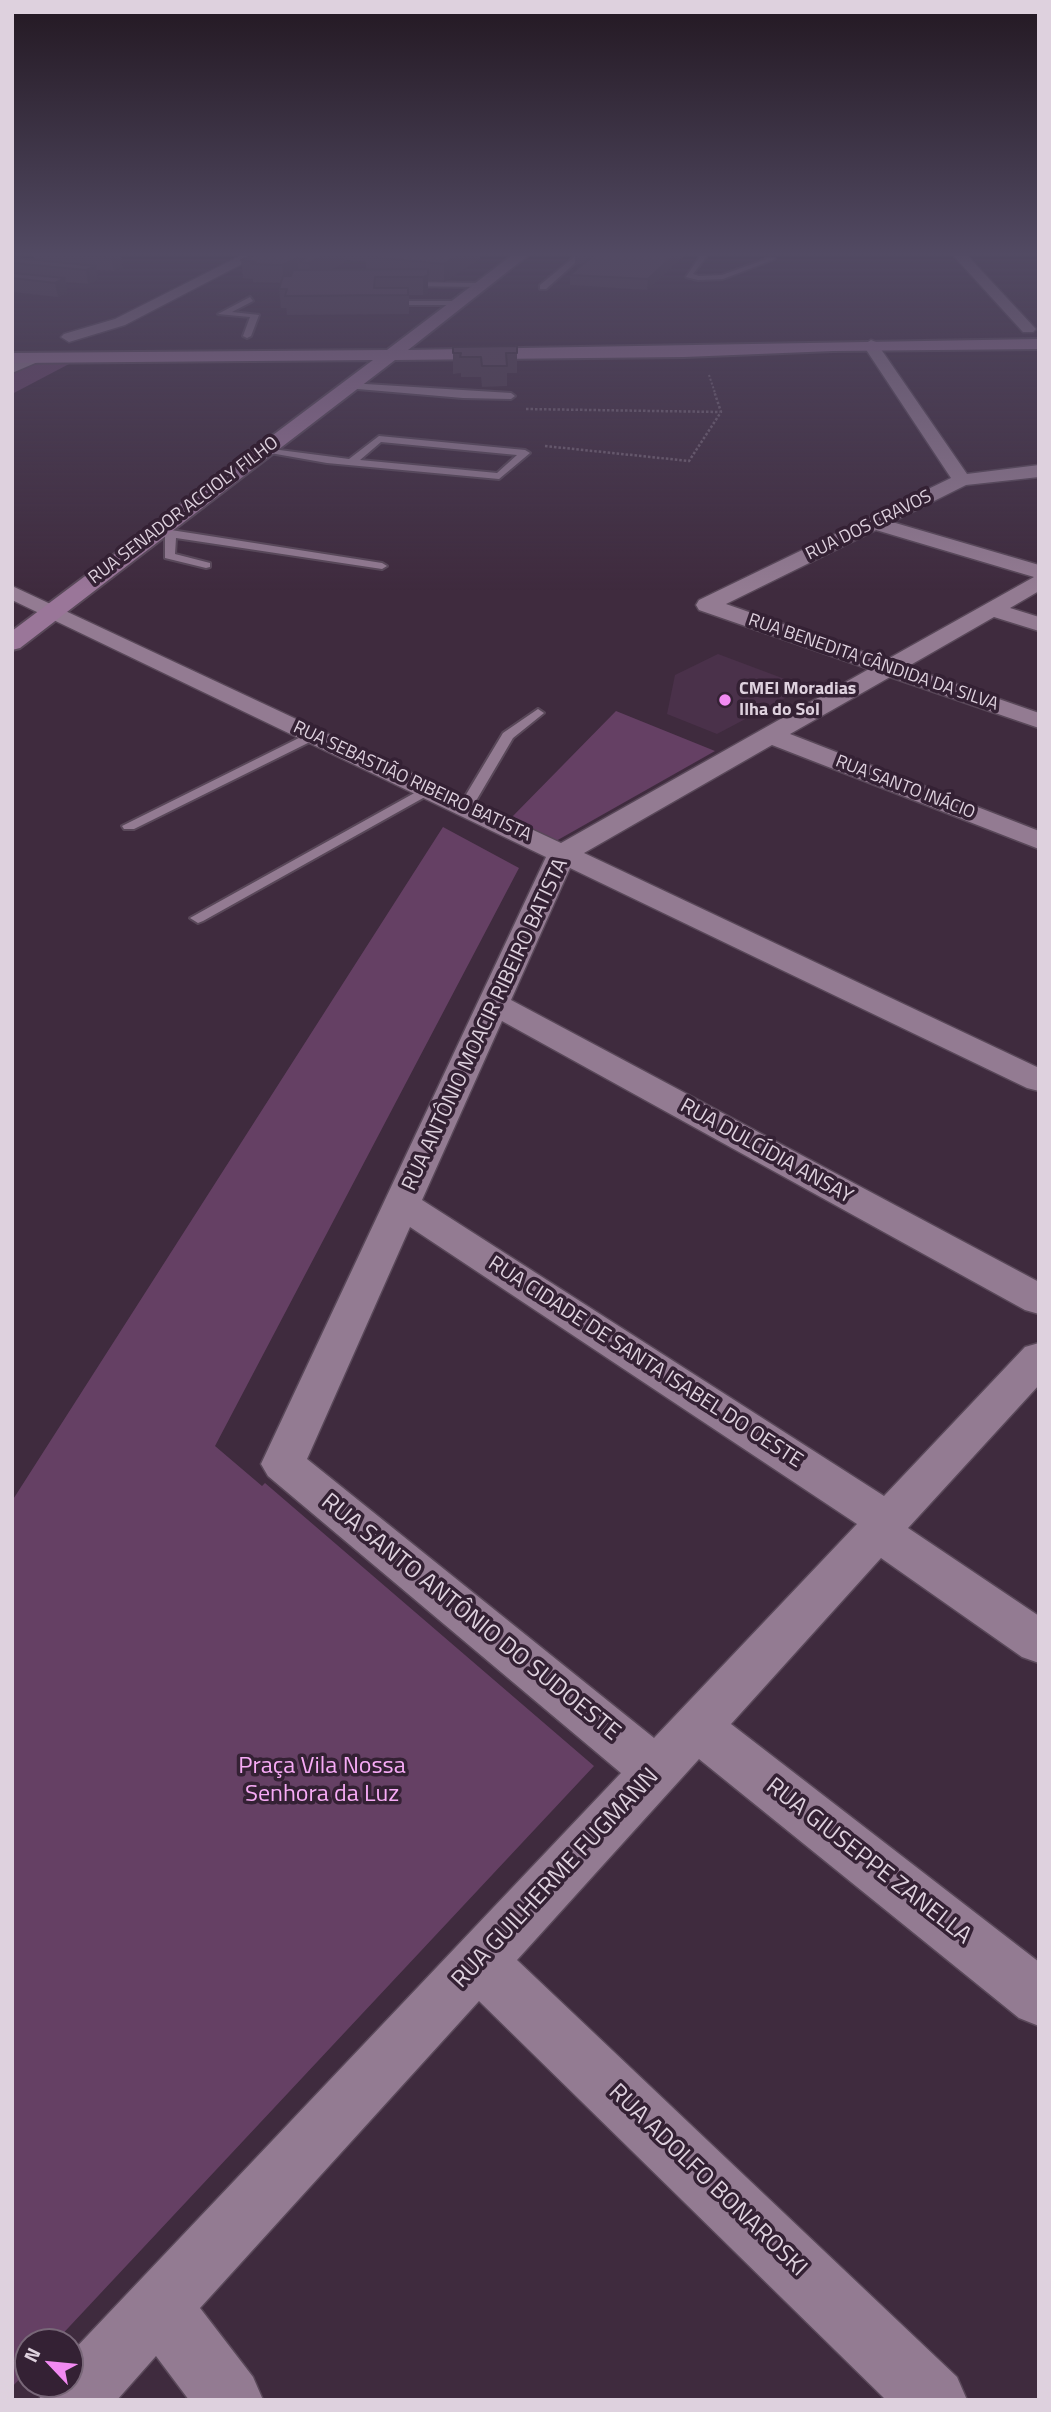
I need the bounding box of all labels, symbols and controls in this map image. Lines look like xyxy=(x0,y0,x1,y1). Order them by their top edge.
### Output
street label: RUA SENADOR ACCIOLY FILHO xyxy=(85,433,283,589)
street label: RUA DOS CRAVOS xyxy=(803,486,935,566)
street label: RUA BENEDITA CÂNDIDA DA SILVA xyxy=(745,610,1001,716)
place label: CMEI Moradias Ilha do Sol xyxy=(739,679,856,722)
marker: CMEI Moradias Ilha do Sol xyxy=(717,692,733,708)
street label: RUA SEBASTIÃO RIBEIRO BATISTA xyxy=(290,717,534,847)
street label: RUA SANTO INÁCIO xyxy=(832,751,978,825)
street label: RUA ANTÔNIO MOACIR RIBEIRO BATISTA xyxy=(398,855,574,1195)
street label: RUA DULCÍDIA ANSAY xyxy=(675,1094,857,1210)
street label: RUA CIDADE DE SANTA ISABEL DO OESTE xyxy=(483,1252,807,1474)
street label: RUA SANTO ANTÔNIO DO SUDOESTE xyxy=(315,1488,625,1748)
park label: Praça Vila Nossa Senhora da Luz xyxy=(238,1753,406,1809)
street label: RUA GUILHERME FUGMANN xyxy=(447,1763,665,1995)
street label: RUA GIUSEPPE ZANELLA xyxy=(759,1773,977,1951)
street label: RUA ADOLFO BONAROSKI xyxy=(602,2079,812,2283)
north arrow xyxy=(14,2328,84,2398)
text: N xyxy=(16,2342,47,2367)

